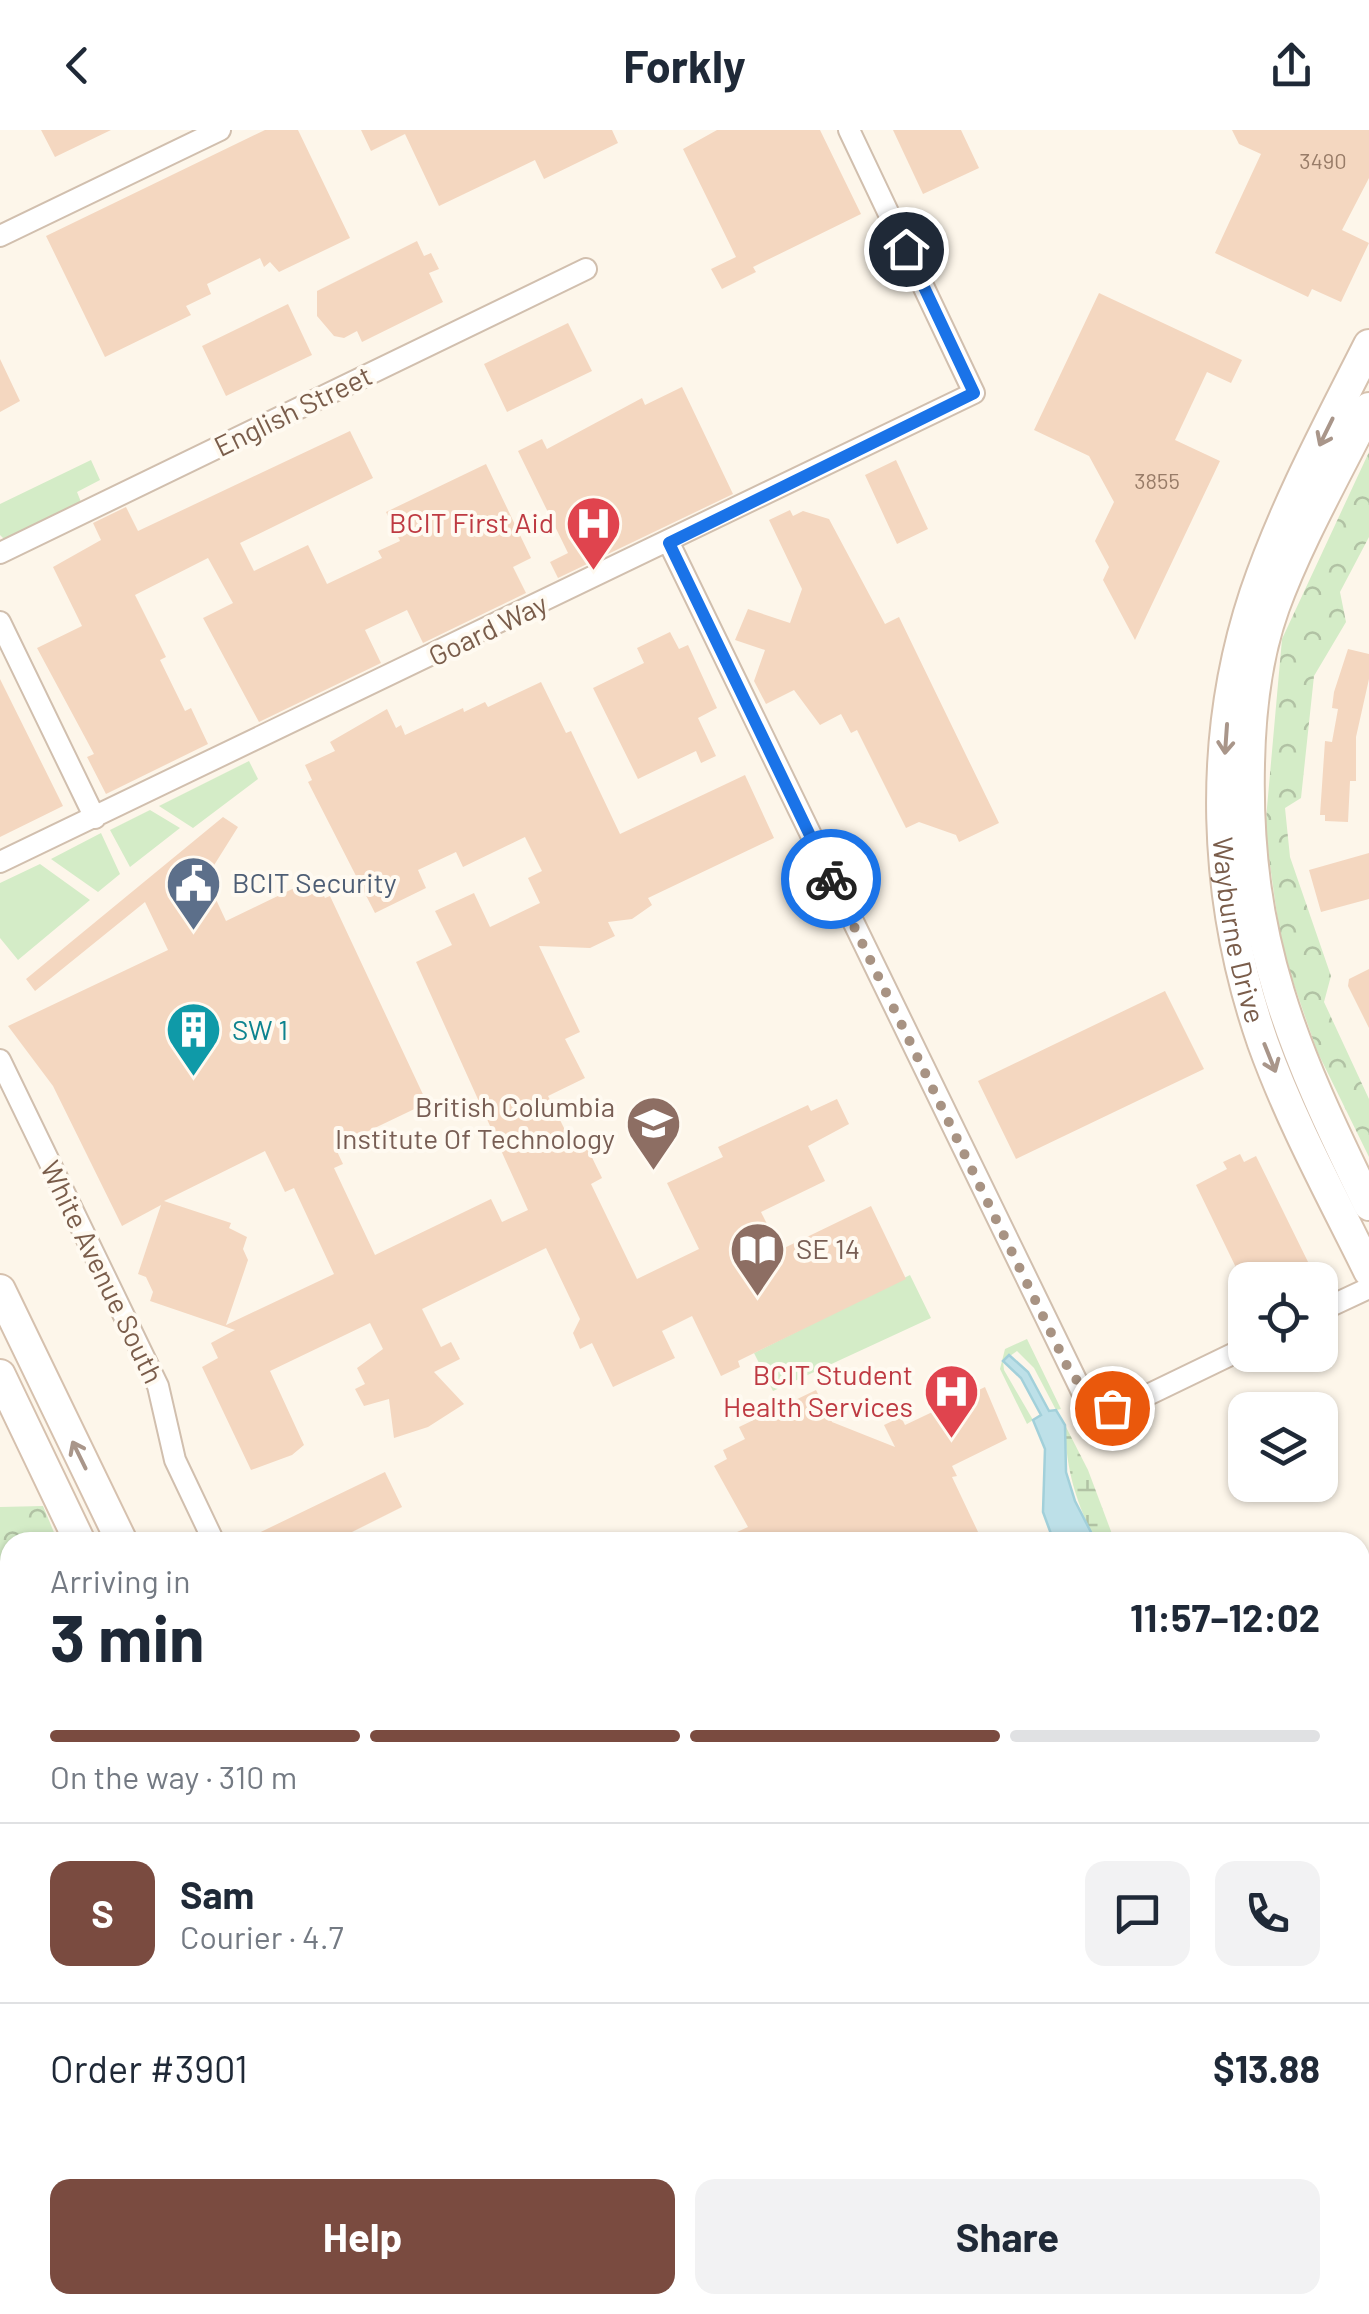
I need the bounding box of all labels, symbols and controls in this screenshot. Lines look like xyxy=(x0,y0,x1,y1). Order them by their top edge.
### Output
icon: back xyxy=(50,38,105,93)
text: Forkly xyxy=(623,38,746,92)
icon: share xyxy=(1264,38,1319,93)
house number: 3490 xyxy=(1299,147,1347,173)
pin xyxy=(864,207,949,292)
icon: home xyxy=(879,222,934,277)
street label: English Street xyxy=(208,357,377,463)
one-way arrow xyxy=(1315,417,1334,447)
house number: 3855 xyxy=(1134,467,1180,493)
hospital icon: BCIT First Aid xyxy=(563,493,623,572)
place label: BCIT First Aid xyxy=(389,505,554,539)
street label: Goard Way xyxy=(423,586,553,672)
one-way arrow xyxy=(1216,723,1235,755)
courier xyxy=(781,829,881,929)
street label: Wayburne Drive xyxy=(1207,836,1273,1027)
icon: bike xyxy=(804,852,859,907)
public building icon: BCIT Security xyxy=(163,853,223,932)
place label: BCIT Security xyxy=(232,865,397,899)
building icon: SW 1 xyxy=(163,1000,223,1079)
place label: SW 1 xyxy=(232,1012,288,1046)
one-way arrow xyxy=(1262,1042,1280,1073)
place label: British Columbia Institute Of Technology xyxy=(335,1089,615,1155)
school or university icon: British Columbia Institute Of Technology xyxy=(624,1093,684,1172)
street label: White Avenue South xyxy=(34,1155,172,1388)
library icon: SE 14 xyxy=(727,1219,787,1298)
place label: SE 14 xyxy=(796,1231,860,1265)
map controls xyxy=(1228,1262,1338,1502)
button: locate xyxy=(1228,1262,1338,1372)
place label: BCIT Student Health Services xyxy=(723,1357,913,1423)
hospital icon: BCIT Student Health Services xyxy=(922,1361,982,1440)
pin xyxy=(1070,1366,1155,1451)
icon: bag xyxy=(1085,1381,1140,1436)
button: layers xyxy=(1228,1392,1338,1502)
one-way arrow xyxy=(69,1440,88,1470)
text: Arriving in xyxy=(50,1561,190,1599)
text: 11:57–12:02 xyxy=(1130,1594,1320,1640)
text: 3 min xyxy=(50,1597,205,1675)
text: On the way · 310 m xyxy=(50,1757,297,1795)
button: chat xyxy=(1085,1861,1190,1966)
button: phone xyxy=(1215,1861,1320,1966)
text: Sam xyxy=(180,1871,254,1917)
text: S xyxy=(91,1890,114,1936)
text: Courier · 4.7 xyxy=(180,1917,344,1955)
text: Order #3901 xyxy=(50,2045,248,2091)
text: $13.88 xyxy=(1213,2045,1320,2091)
button: Help xyxy=(50,2179,675,2294)
button: Share xyxy=(695,2179,1320,2294)

